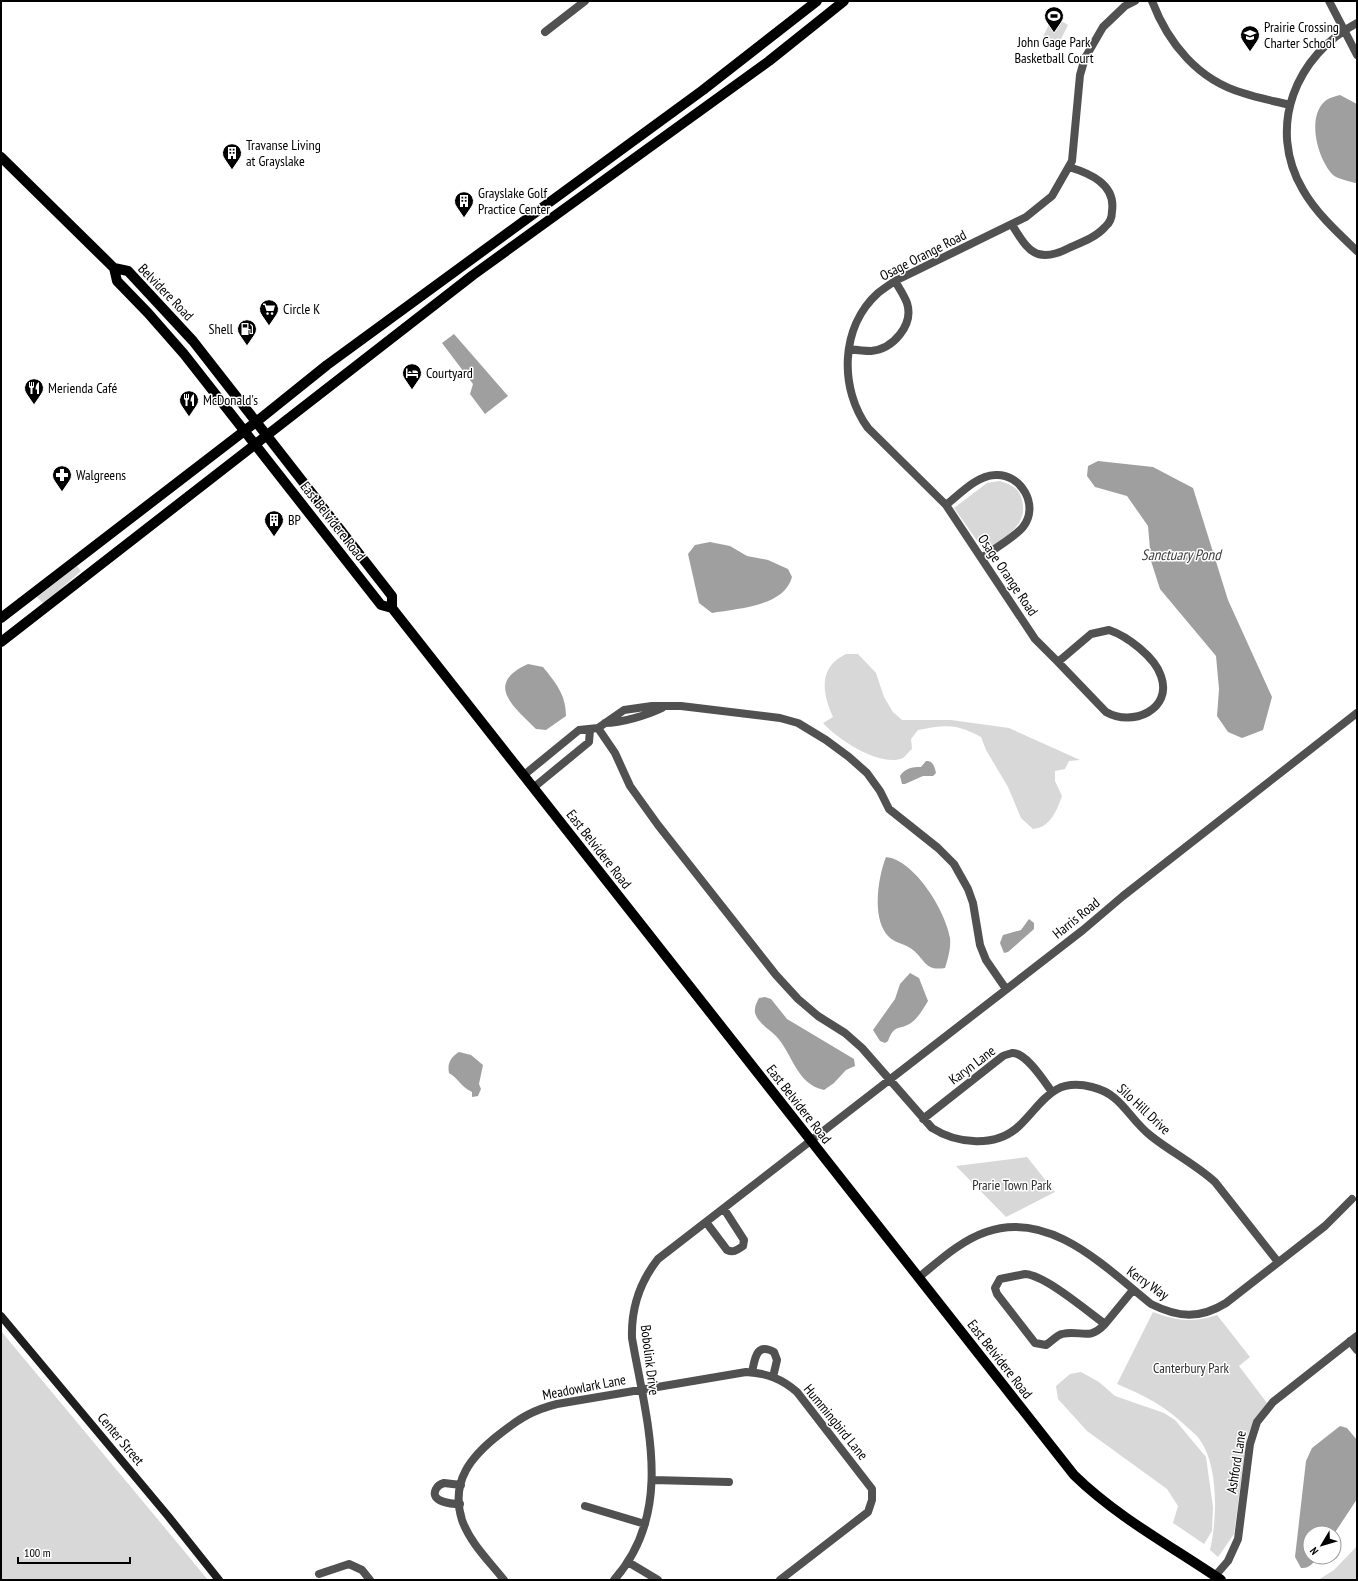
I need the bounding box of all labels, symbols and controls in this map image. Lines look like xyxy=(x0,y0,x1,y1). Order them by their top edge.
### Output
sports icon: John Gage Park Basketball Court xyxy=(1043,5,1065,33)
place label: Prairie Crossing Charter School xyxy=(1264,18,1339,52)
school or university icon: Prairie Crossing Charter School xyxy=(1239,24,1261,52)
place label: John Gage Park Basketball Court xyxy=(1014,33,1094,67)
place label: Travanse Living at Grayslake xyxy=(246,136,321,170)
building icon: Travanse Living at Grayslake xyxy=(221,142,243,170)
place label: Grayslake Golf Practice Center xyxy=(478,184,550,218)
building icon: Grayslake Golf Practice Center xyxy=(453,190,475,218)
street label: Osage Orange Road xyxy=(877,225,969,285)
street label: Belvidere Road xyxy=(134,260,198,324)
supermarket icon: Circle K xyxy=(258,298,280,326)
place label: Circle K xyxy=(283,300,320,318)
fuel station icon: Shell xyxy=(236,318,258,346)
place label: Shell xyxy=(209,320,234,338)
hotel icon: Courtyard xyxy=(401,362,423,390)
place label: Courtyard xyxy=(426,364,473,382)
restaurant icon: Merienda Café xyxy=(23,377,45,405)
place label: Merienda Café xyxy=(48,379,117,397)
restaurant icon: McDonald's xyxy=(178,389,200,417)
place label: McDonald's xyxy=(203,391,258,409)
pharmacy icon: Walgreens xyxy=(51,464,73,492)
place label: Walgreens xyxy=(76,466,126,484)
street label: East Belvidere Road xyxy=(296,478,370,564)
building icon: BP xyxy=(263,509,285,537)
place label: BP xyxy=(288,511,301,529)
street label: Osage Orange Road xyxy=(974,531,1042,619)
water label: Sanctuary Pond xyxy=(1141,545,1223,564)
street label: East Belvidere Road xyxy=(562,806,636,892)
street label: Harris Road xyxy=(1049,894,1103,942)
street label: Karyn Lane xyxy=(945,1042,999,1088)
street label: East Belvidere Road xyxy=(762,1061,836,1147)
street label: Silo Hill Drive xyxy=(1113,1080,1175,1139)
park label: Prarie Town Park xyxy=(972,1176,1052,1194)
street label: Kerry Way xyxy=(1123,1262,1173,1304)
street label: East Belvidere Road xyxy=(963,1316,1037,1402)
street label: Bobolink Drive xyxy=(637,1324,663,1396)
park label: Canterbury Park xyxy=(1153,1359,1230,1377)
street label: Meadowlark Lane xyxy=(541,1370,627,1404)
street label: Hummingbird Lane xyxy=(800,1381,872,1464)
street label: Center Street xyxy=(94,1409,148,1469)
street label: Ashford Lane xyxy=(1222,1429,1250,1495)
north arrow xyxy=(1302,1525,1342,1565)
scale bar xyxy=(18,1539,130,1565)
text: N xyxy=(1307,1544,1321,1558)
text: 100 m xyxy=(24,1545,51,1560)

